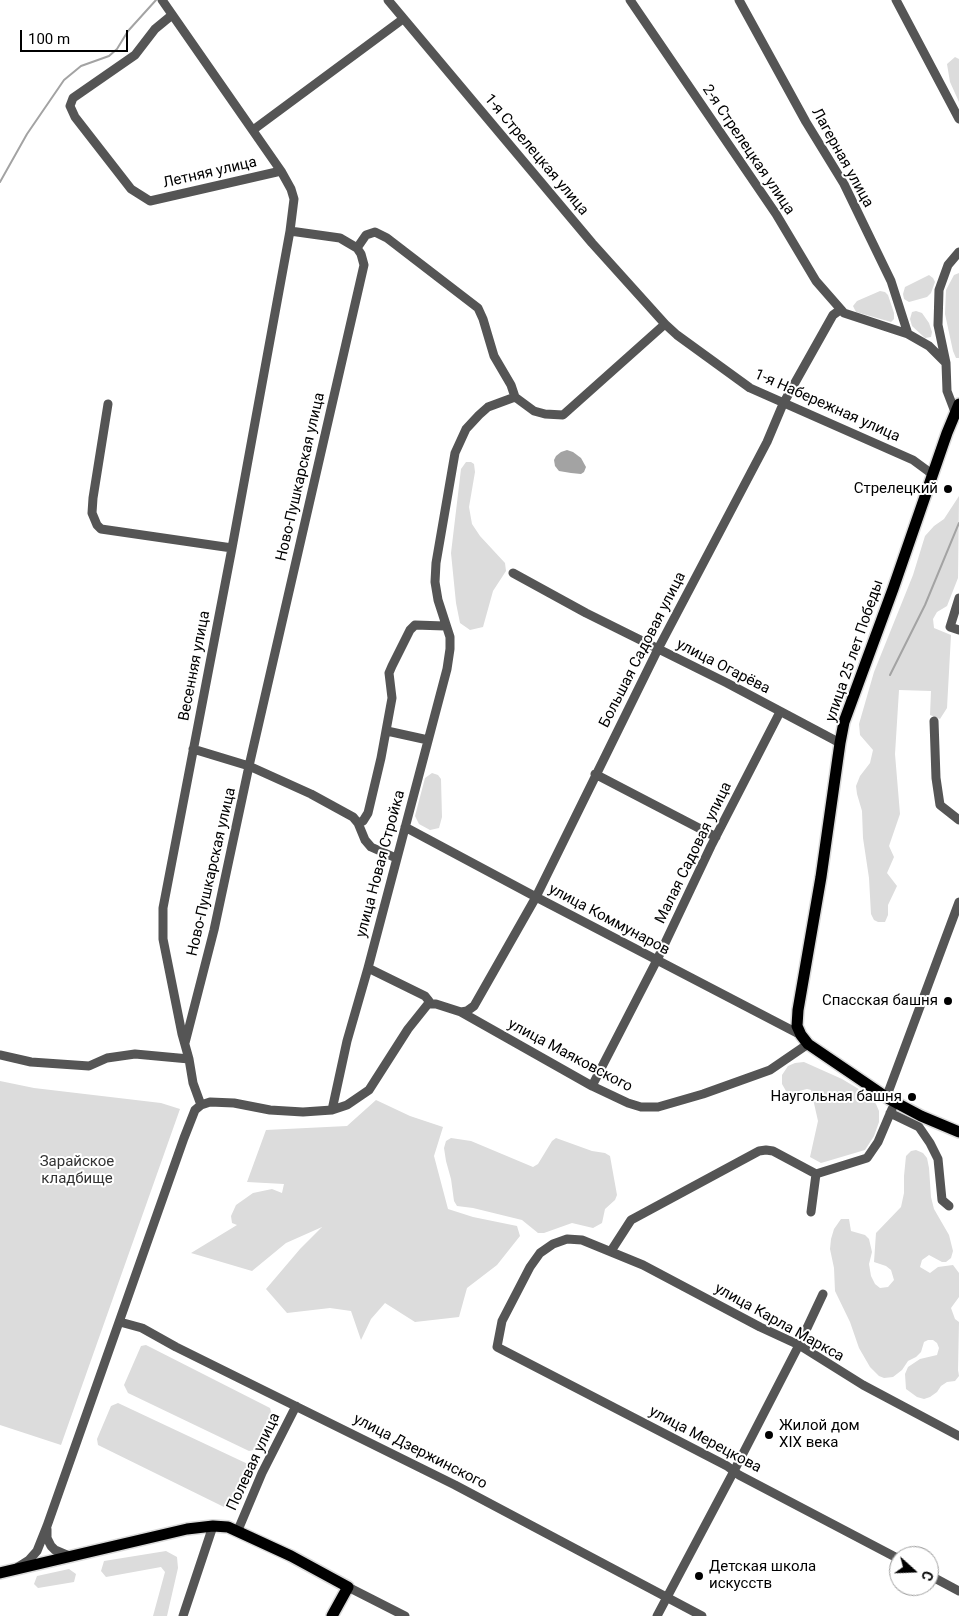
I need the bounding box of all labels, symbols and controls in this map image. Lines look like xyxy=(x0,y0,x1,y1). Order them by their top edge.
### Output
scale bar xyxy=(22,20,130,52)
text: 100 m xyxy=(28,30,70,48)
street label: 2-я Стрелецкая улица xyxy=(698,82,798,218)
street label: 1-я Стрелецкая улица xyxy=(480,91,592,219)
street label: Лагерная улица xyxy=(807,105,877,211)
street label: Летняя улица xyxy=(161,153,259,193)
street label: 1-я Набережная улица xyxy=(751,366,903,446)
street label: Ново-Пушкарская улица xyxy=(273,391,329,563)
place label: Стрелецкий xyxy=(854,480,938,498)
marker: Стрелецкий xyxy=(942,483,954,495)
street label: Большая Садовая улица xyxy=(596,569,690,731)
street label: улица 25 лет Победы xyxy=(822,578,888,724)
street label: Весенняя улица xyxy=(176,609,214,723)
street label: улица Огарёва xyxy=(673,636,773,698)
street label: Малая Садовая улица xyxy=(652,779,736,927)
street label: Ново-Пушкарская улица xyxy=(184,786,240,958)
street label: улица Новая Стройка xyxy=(353,788,409,940)
street label: улица Коммунаров xyxy=(545,880,673,960)
place label: Спасская башня xyxy=(822,992,938,1010)
marker: Спасская башня xyxy=(942,995,954,1007)
street label: улица Маяковского xyxy=(505,1016,635,1096)
place label: Наугольная башня xyxy=(771,1088,902,1106)
marker: Наугольная башня xyxy=(906,1091,918,1103)
park label: Зарайское кладбище xyxy=(40,1153,114,1188)
street label: улица Карла Маркса xyxy=(711,1280,847,1366)
street label: улица Мерецкова xyxy=(646,1403,764,1477)
street label: Полевая улица xyxy=(224,1410,284,1514)
street label: улица Дзержинского xyxy=(350,1410,490,1494)
place label: Жилой дом XIX века xyxy=(779,1417,860,1452)
marker: Жилой дом XIX века xyxy=(763,1429,775,1441)
north arrow xyxy=(889,1546,939,1596)
place label: Детская школа искусств xyxy=(709,1558,816,1593)
text: С xyxy=(918,1569,936,1583)
marker: Детская школа искусств xyxy=(693,1570,705,1582)

